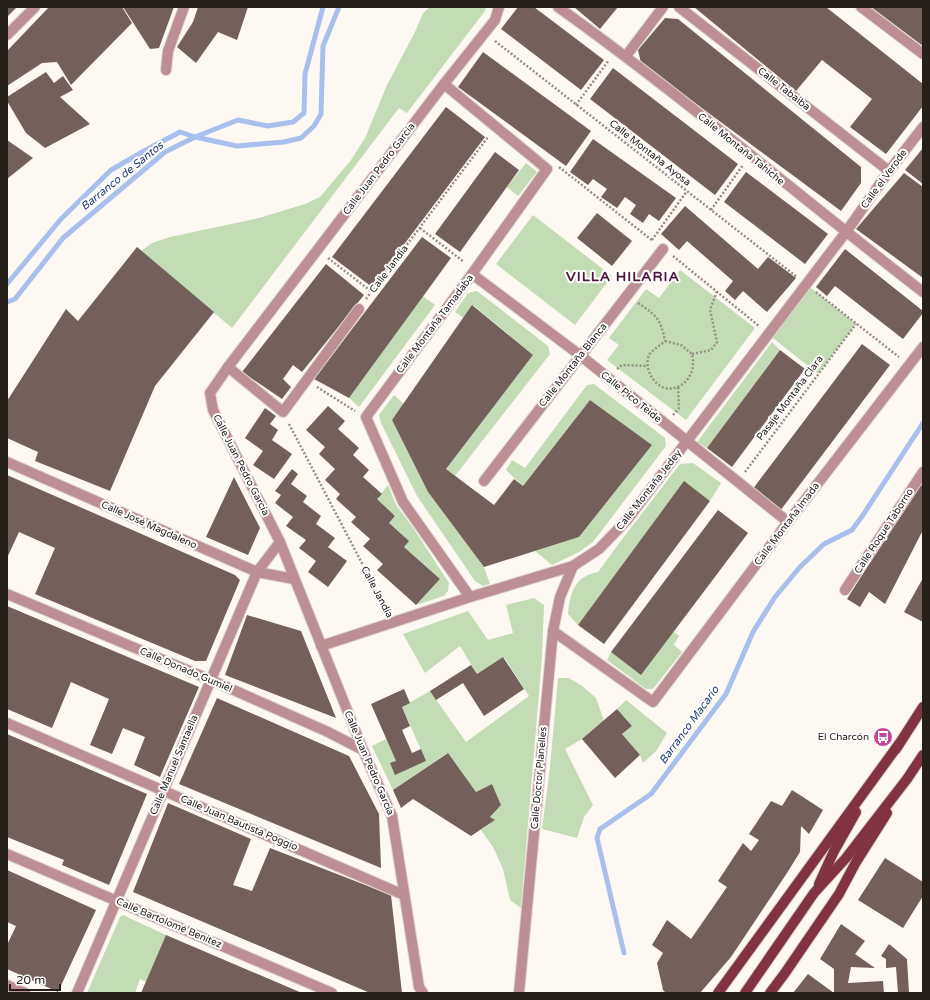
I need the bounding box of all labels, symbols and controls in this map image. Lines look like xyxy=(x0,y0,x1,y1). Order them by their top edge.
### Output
street label: Calle Tabaiba xyxy=(755,65,813,113)
street label: Calle Montaña Tahiche xyxy=(695,110,787,188)
street label: Calle Montaña Ayosa xyxy=(607,117,693,189)
street label: Calle Juan Pedro García xyxy=(340,121,418,217)
water label: Barranco de Santos xyxy=(78,138,166,213)
street label: Calle el Verode xyxy=(858,147,910,211)
street label: Calle Jandía xyxy=(367,243,411,295)
district label: VILLA HILARIA xyxy=(566,268,680,285)
street label: Calle Montaña Tamadaba xyxy=(394,272,476,376)
street label: Calle Montaña Blanca xyxy=(537,321,609,409)
street label: Pasaje Montaña Clara xyxy=(754,353,826,443)
street label: Calle Pico Teide xyxy=(598,369,664,425)
street label: Calle Juan Pedro García xyxy=(210,412,272,518)
street label: Calle Montaña Jedey xyxy=(614,447,685,533)
street label: Calle Montaña Imada xyxy=(752,480,822,568)
street label: Calle Roque Taborno xyxy=(852,486,916,576)
street label: Calle José Magdaleno xyxy=(99,498,199,552)
street label: Calle Jandía xyxy=(358,564,396,620)
street label: Calle Donado Gumiel xyxy=(138,645,234,695)
water label: Barranco Macario xyxy=(656,683,722,766)
street label: Calle Juan Pedro García xyxy=(342,709,396,817)
street label: Calle Manuel Santaella xyxy=(147,713,201,817)
street label: Calle Doctor Planelles xyxy=(529,726,549,830)
bus stop icon: El Charcón xyxy=(872,726,894,748)
place label: El Charcón xyxy=(818,731,869,743)
street label: Calle Juan Bautista Poggio xyxy=(178,793,300,853)
street label: Calle Bartolomé Benítez xyxy=(114,895,224,951)
scale bar xyxy=(10,966,60,992)
text: 20 m xyxy=(16,973,45,987)

